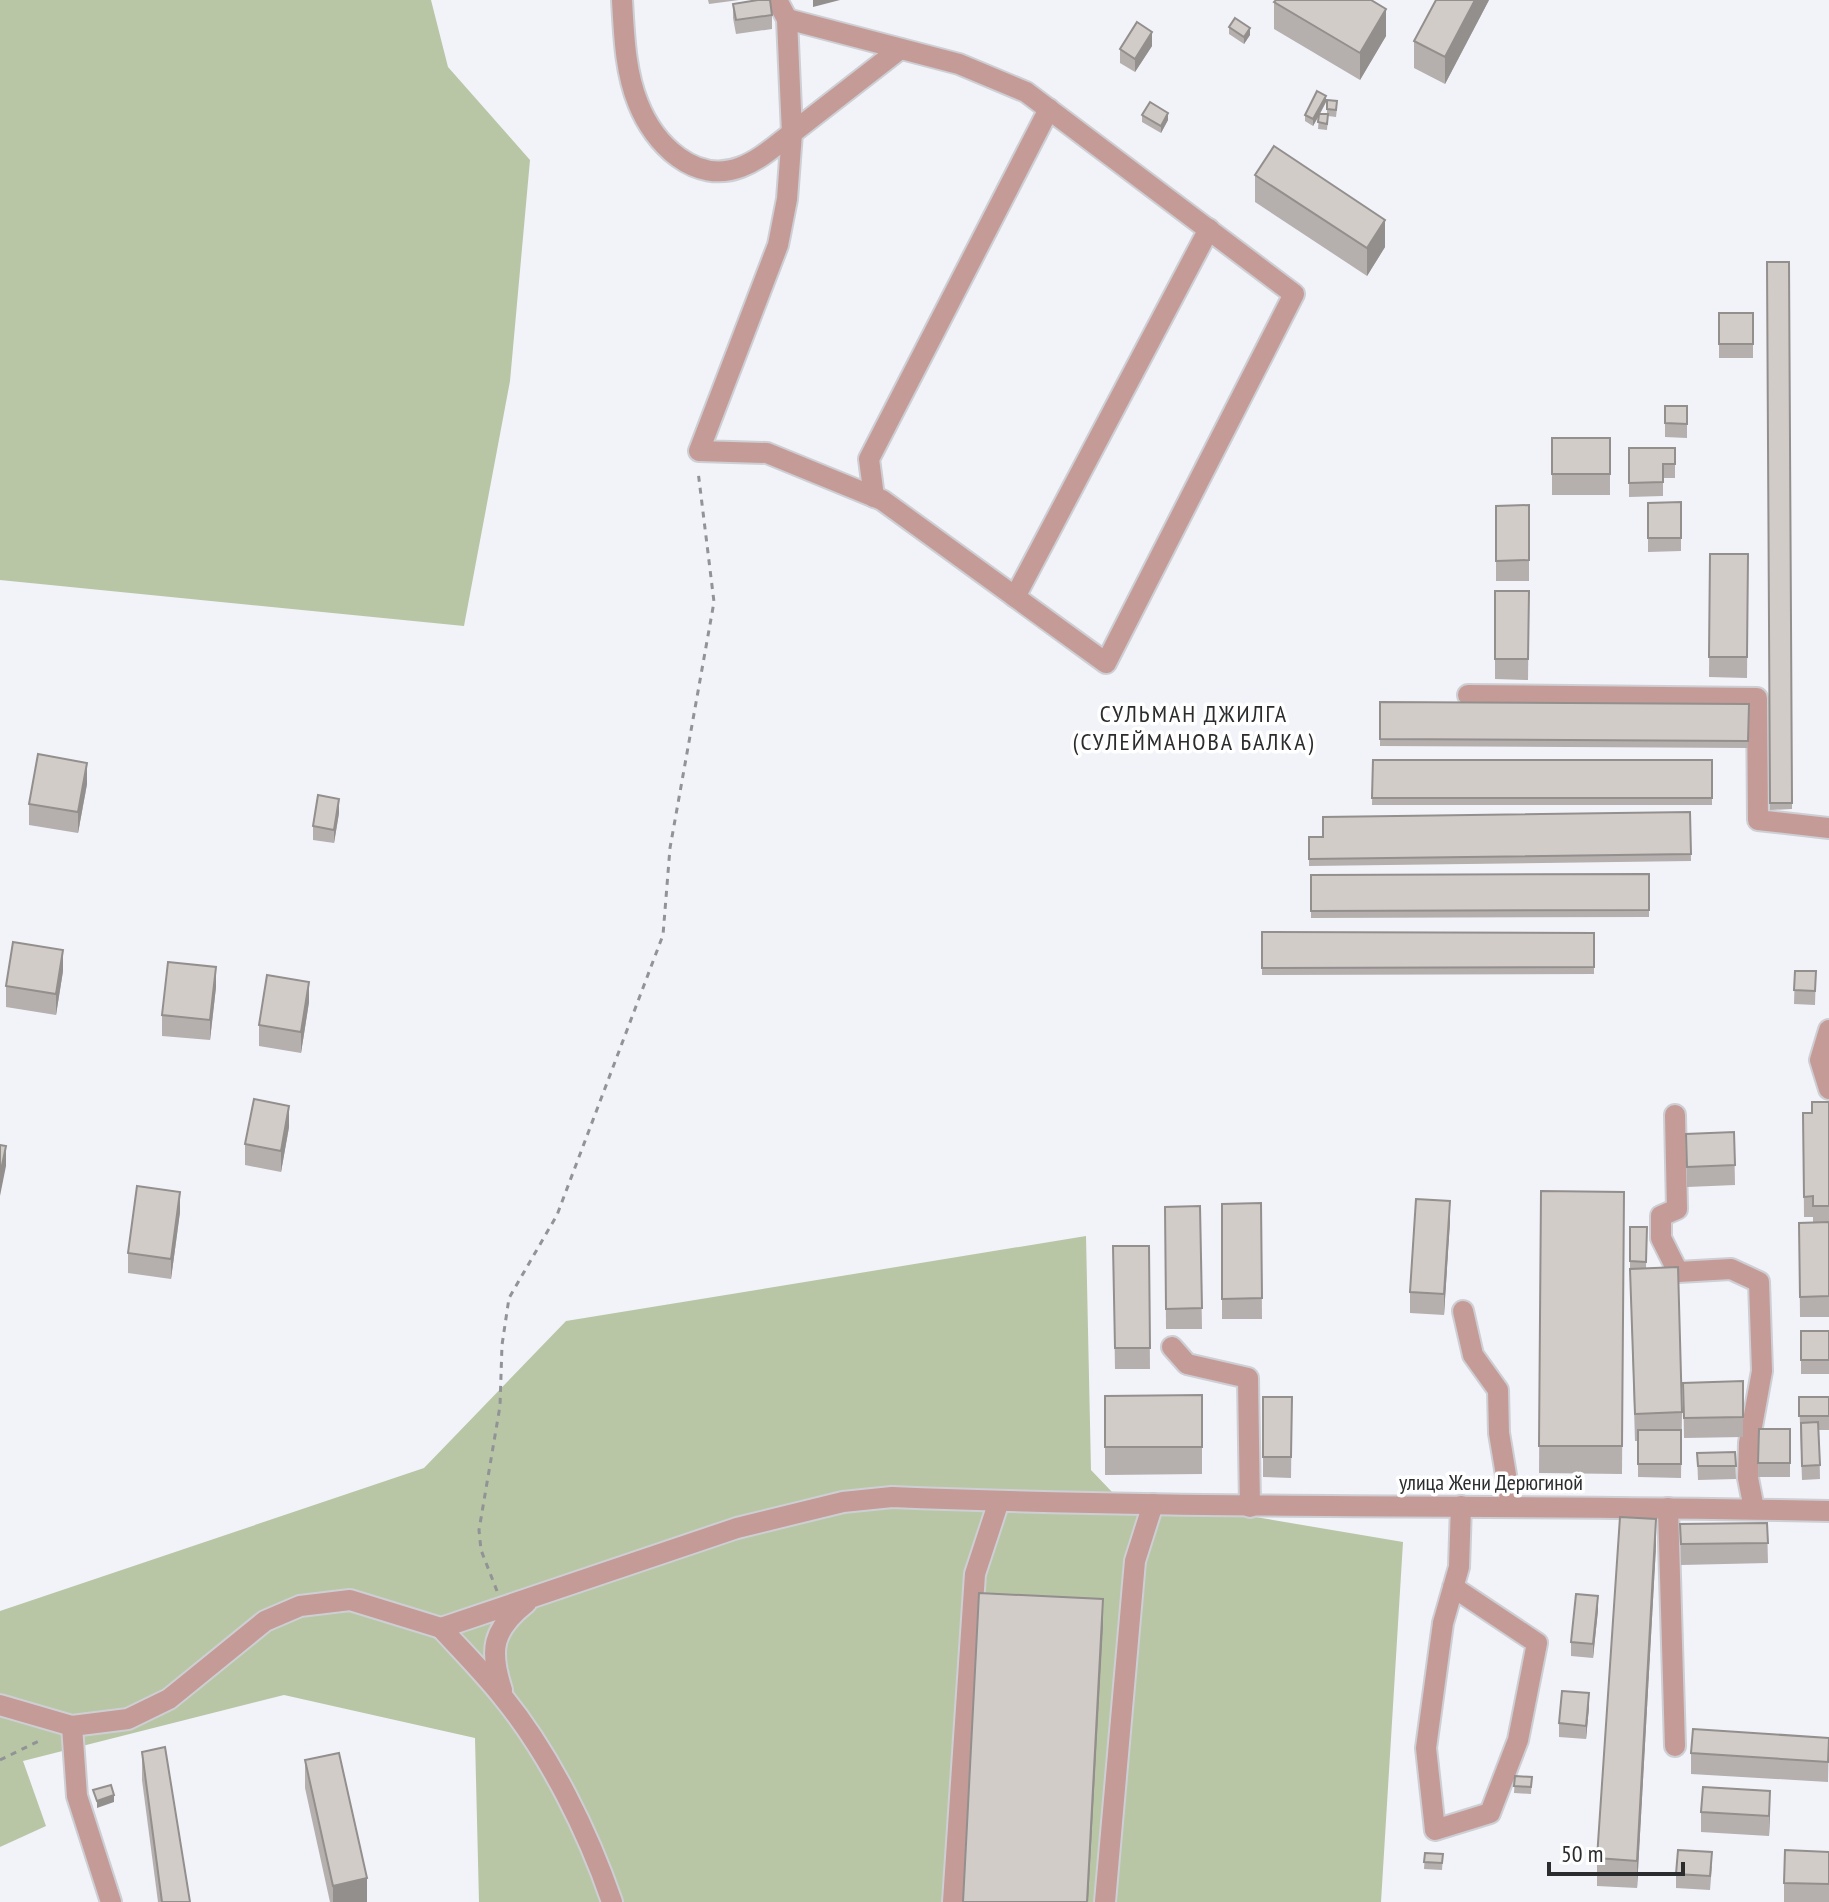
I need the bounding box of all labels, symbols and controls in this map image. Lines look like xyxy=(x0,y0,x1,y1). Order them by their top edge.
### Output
district label: СУЛЬМАН ДЖИЛГА (СУЛЕЙМАНОВА БАЛКА) xyxy=(1073,698,1315,757)
street label: улица Жени Дерюгиной xyxy=(1399,1468,1583,1496)
scale bar xyxy=(1549,1826,1683,1876)
text: 50 m xyxy=(1561,1838,1603,1869)

